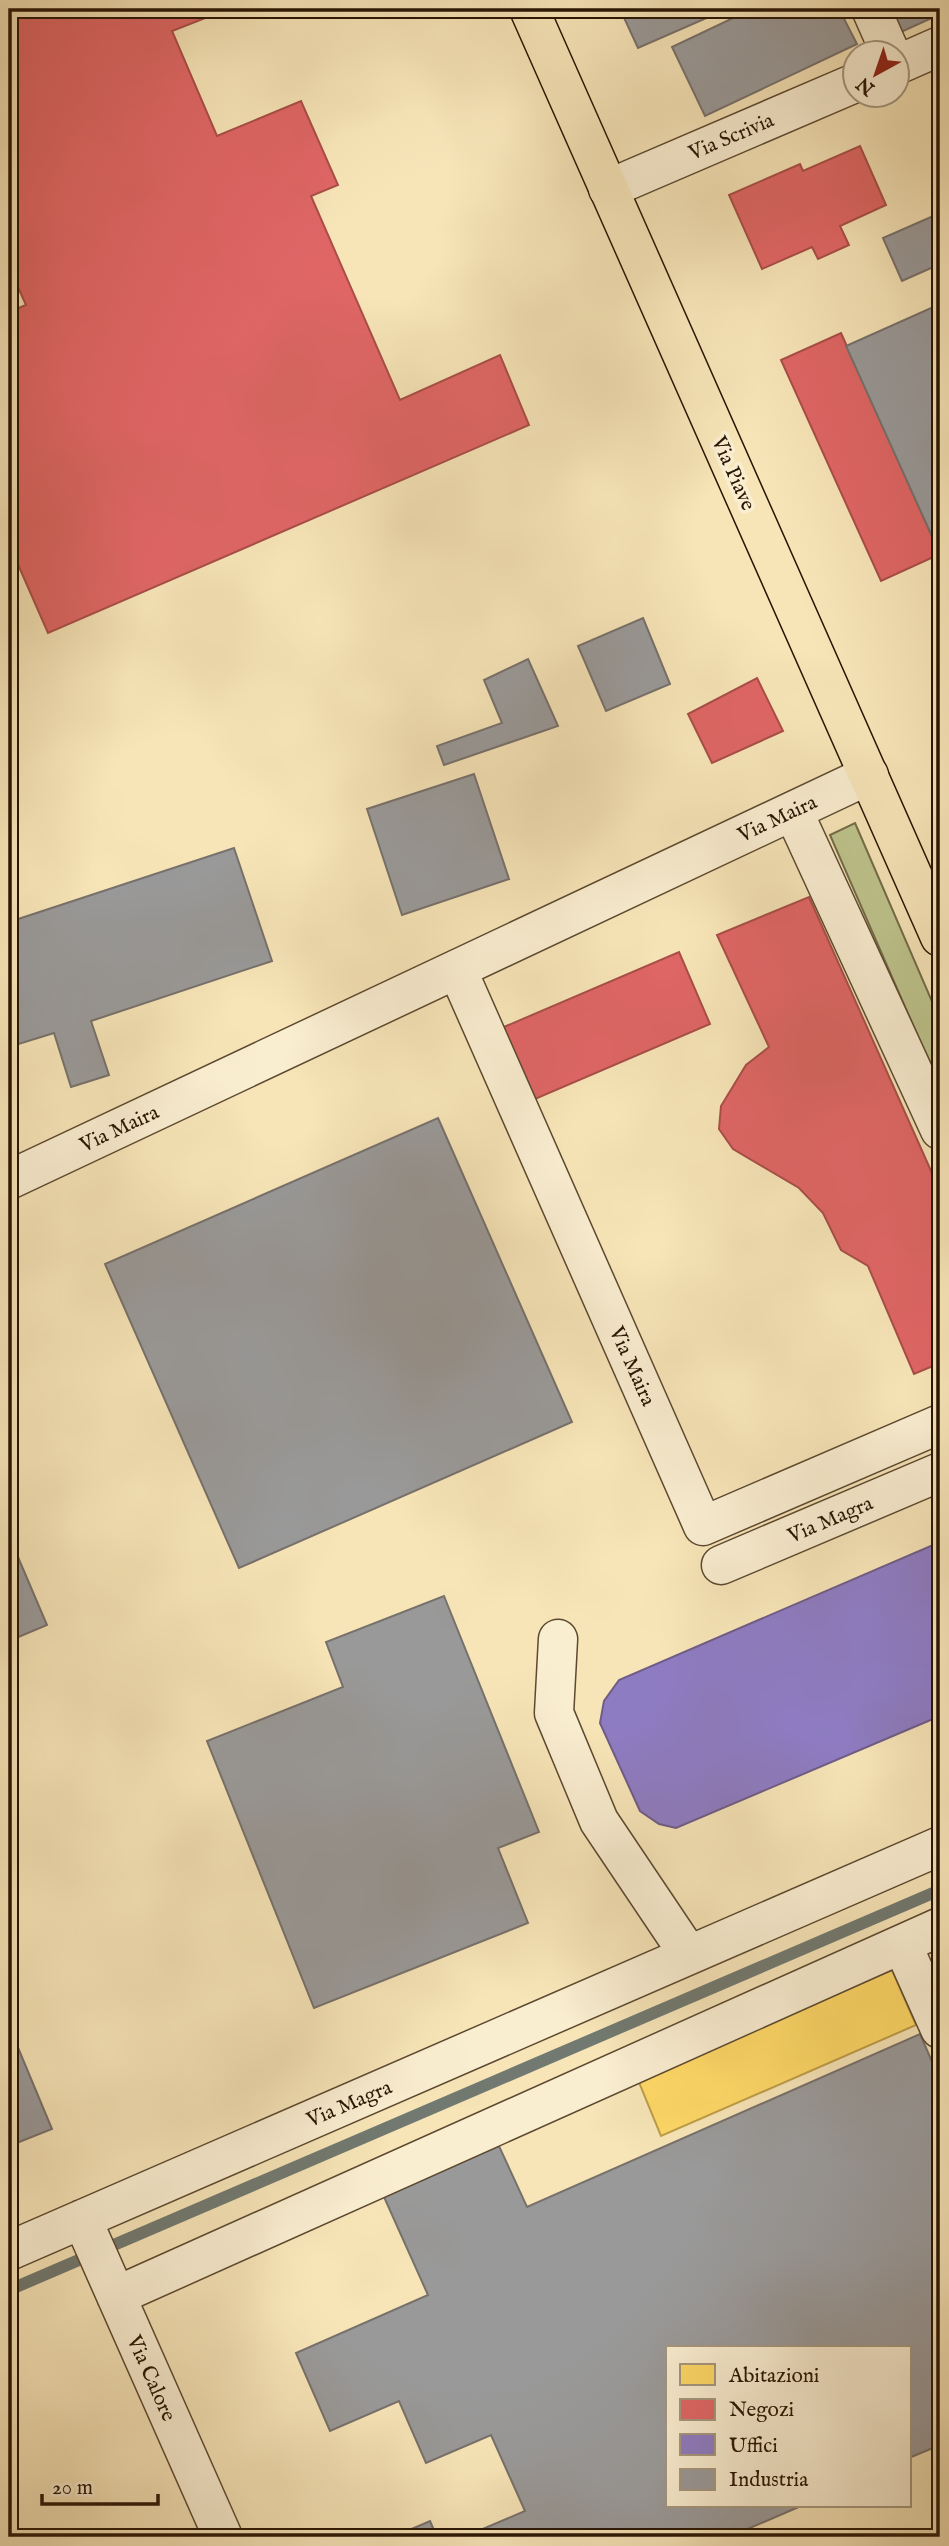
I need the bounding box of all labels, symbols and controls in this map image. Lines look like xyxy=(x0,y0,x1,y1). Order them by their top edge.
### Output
north arrow xyxy=(841,38,911,108)
text: N xyxy=(852,71,881,101)
street label: Via Scrivia xyxy=(684,107,779,168)
street label: Via Piave xyxy=(704,431,761,515)
street label: Via Maira xyxy=(733,789,822,850)
street label: Via Maira xyxy=(75,1099,164,1160)
street label: Via Maira xyxy=(602,1322,661,1411)
street label: Via Magra xyxy=(783,1490,878,1551)
street label: Via Magra xyxy=(302,2074,397,2135)
street label: Via Calore xyxy=(119,2330,182,2426)
legend xyxy=(666,2346,911,2508)
text: Abitazioni xyxy=(728,2363,819,2390)
text: Negozi xyxy=(729,2397,794,2424)
text: Uffici xyxy=(729,2433,778,2460)
scale bar xyxy=(42,2462,158,2506)
text: Industria xyxy=(729,2467,809,2494)
text: 20 m xyxy=(52,2475,93,2502)

